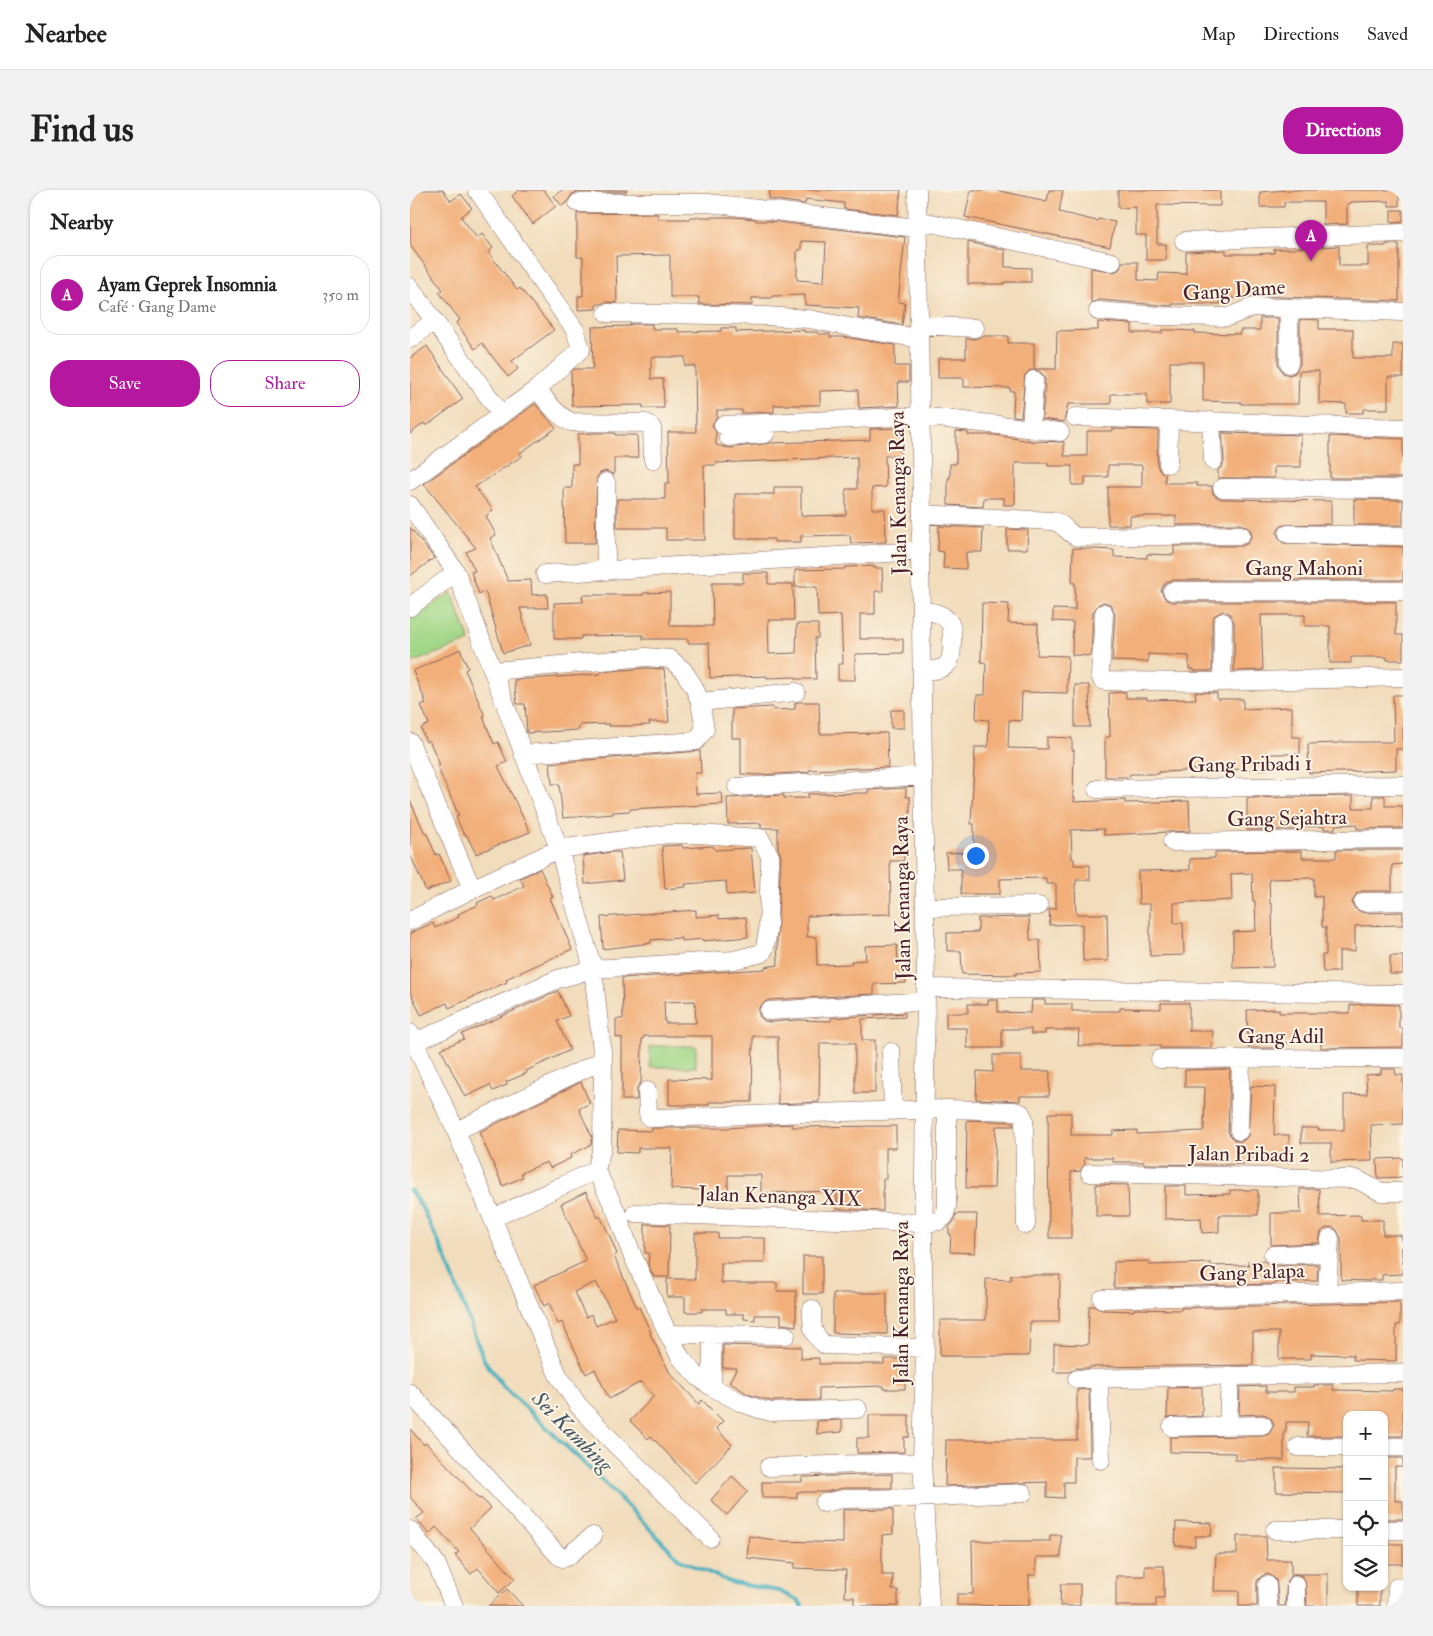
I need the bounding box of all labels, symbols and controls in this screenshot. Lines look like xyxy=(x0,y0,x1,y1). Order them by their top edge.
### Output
text: Nearbee xyxy=(25,19,107,50)
text: Map xyxy=(1202,23,1235,46)
text: Directions xyxy=(1263,23,1339,46)
text: Saved xyxy=(1367,23,1408,46)
button: Directions xyxy=(1283,107,1403,154)
text: Find us xyxy=(30,108,134,152)
text: Nearby xyxy=(50,209,113,236)
pin: A xyxy=(1295,220,1327,261)
text: Ayam Geprek Insomnia xyxy=(98,273,277,297)
street label: Gang Dame xyxy=(1182,273,1286,308)
text: A xyxy=(62,285,72,305)
text: 350 m xyxy=(322,285,359,305)
text: Café · Gang Dame xyxy=(98,297,216,317)
button: Save xyxy=(50,360,200,407)
button: Share xyxy=(210,360,360,407)
street label: Jalan Kenanga Raya xyxy=(884,410,913,576)
street label: Gang Mahoni xyxy=(1245,555,1364,582)
street label: Gang Pribadi 1 xyxy=(1188,750,1312,779)
street label: Gang Sejahtra xyxy=(1227,804,1348,833)
street label: Jalan Kenanga Raya xyxy=(888,815,917,981)
your location xyxy=(963,843,989,869)
street label: Gang Adil xyxy=(1238,1023,1325,1050)
street label: Jalan Pribadi 2 xyxy=(1187,1140,1310,1169)
street label: Jalan Kenanga XIX xyxy=(697,1180,862,1213)
street label: Jalan Kenanga Raya xyxy=(888,1221,915,1386)
street label: Gang Palapa xyxy=(1199,1257,1306,1288)
water label: Sei Kambing xyxy=(525,1384,620,1479)
map controls xyxy=(1343,1411,1388,1591)
button: + xyxy=(1343,1411,1388,1456)
button: − xyxy=(1343,1456,1388,1501)
button: locate xyxy=(1343,1501,1388,1546)
button: layers xyxy=(1343,1546,1388,1591)

